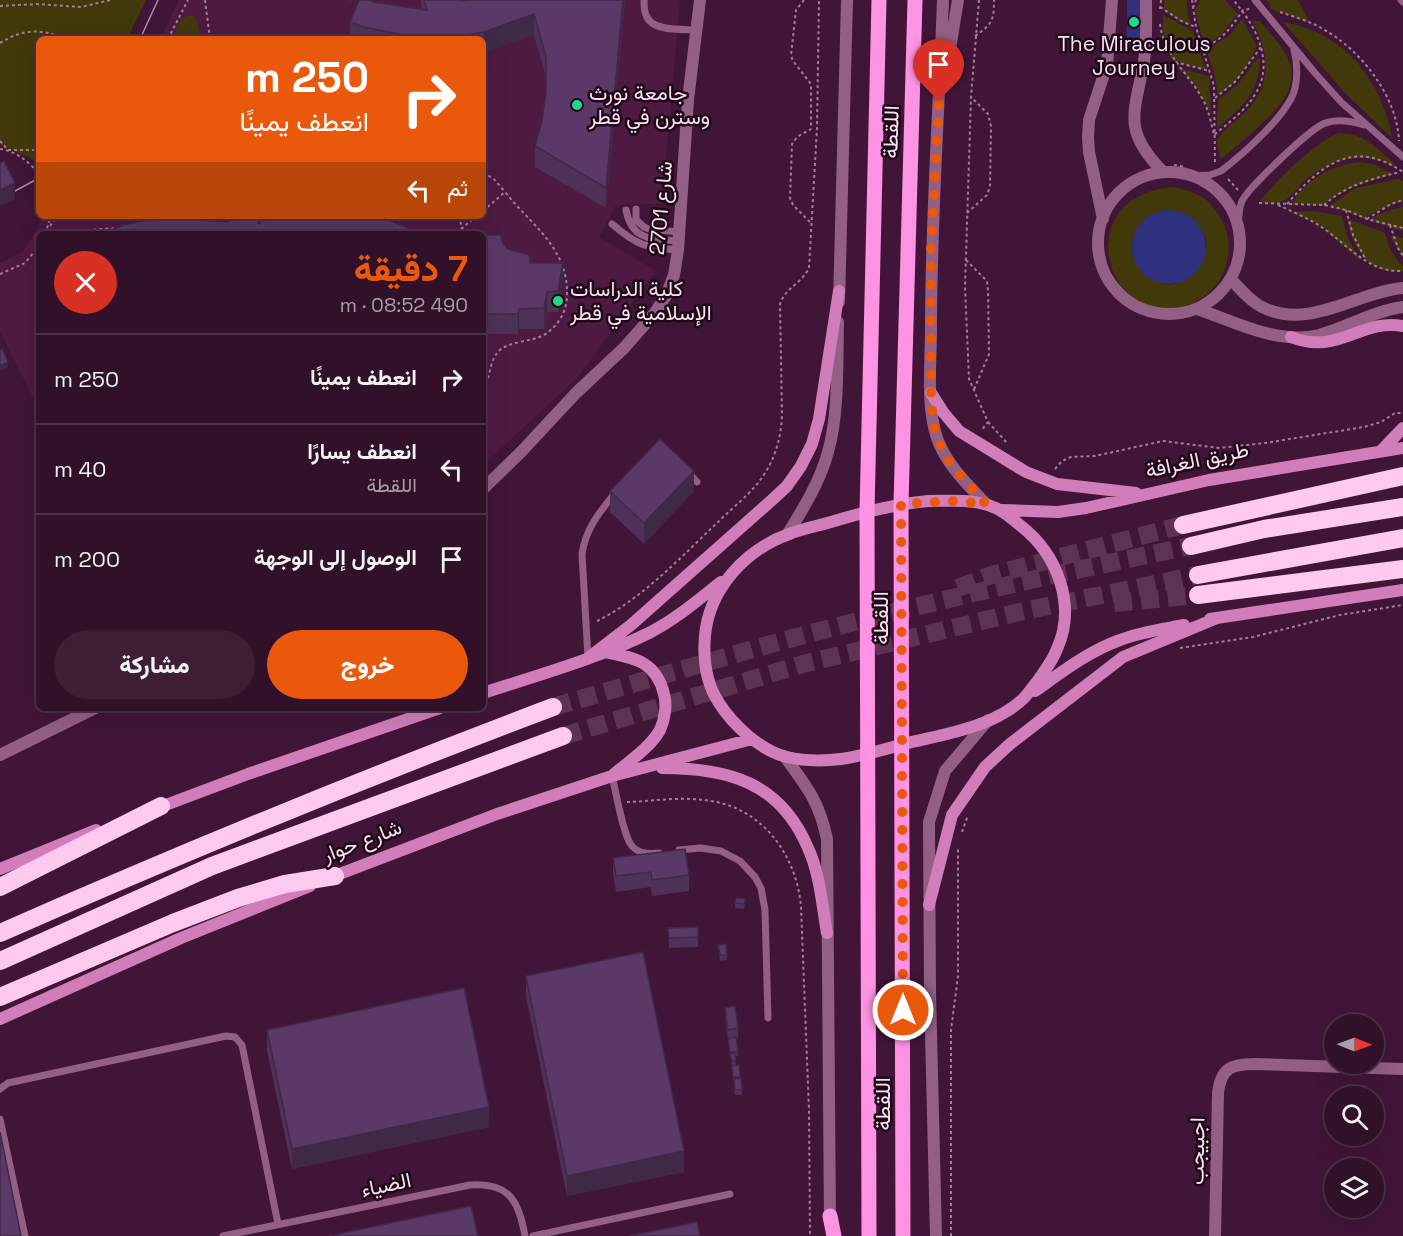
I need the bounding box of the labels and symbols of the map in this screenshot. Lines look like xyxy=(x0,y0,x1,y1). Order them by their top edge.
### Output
marker: The Miraculous Journey xyxy=(1127,15,1141,29)
place label: The Miraculous Journey xyxy=(1057,30,1211,81)
pin xyxy=(913,39,964,101)
place label: جامعة نورث وسترن في قطر xyxy=(588,79,710,134)
marker: جامعة نورث وسترن في قطر xyxy=(570,98,584,112)
street label: اللقطة xyxy=(876,105,905,159)
street label: شارع 2701 xyxy=(643,160,679,256)
place label: كلية الدراسات الإسلامية في قطر xyxy=(569,275,712,330)
marker: كلية الدراسات الإسلامية في قطر xyxy=(551,294,565,308)
street label: طريق الغرافة xyxy=(1143,435,1251,484)
street label: اللقطة xyxy=(867,591,894,645)
street label: شارع حوار xyxy=(317,813,406,869)
position arrow xyxy=(871,978,935,1042)
north arrow xyxy=(1324,1014,1384,1074)
street label: اللقطة xyxy=(869,1077,896,1131)
street label: اجبيجب xyxy=(1182,1117,1211,1185)
street label: الضياء xyxy=(358,1166,413,1203)

